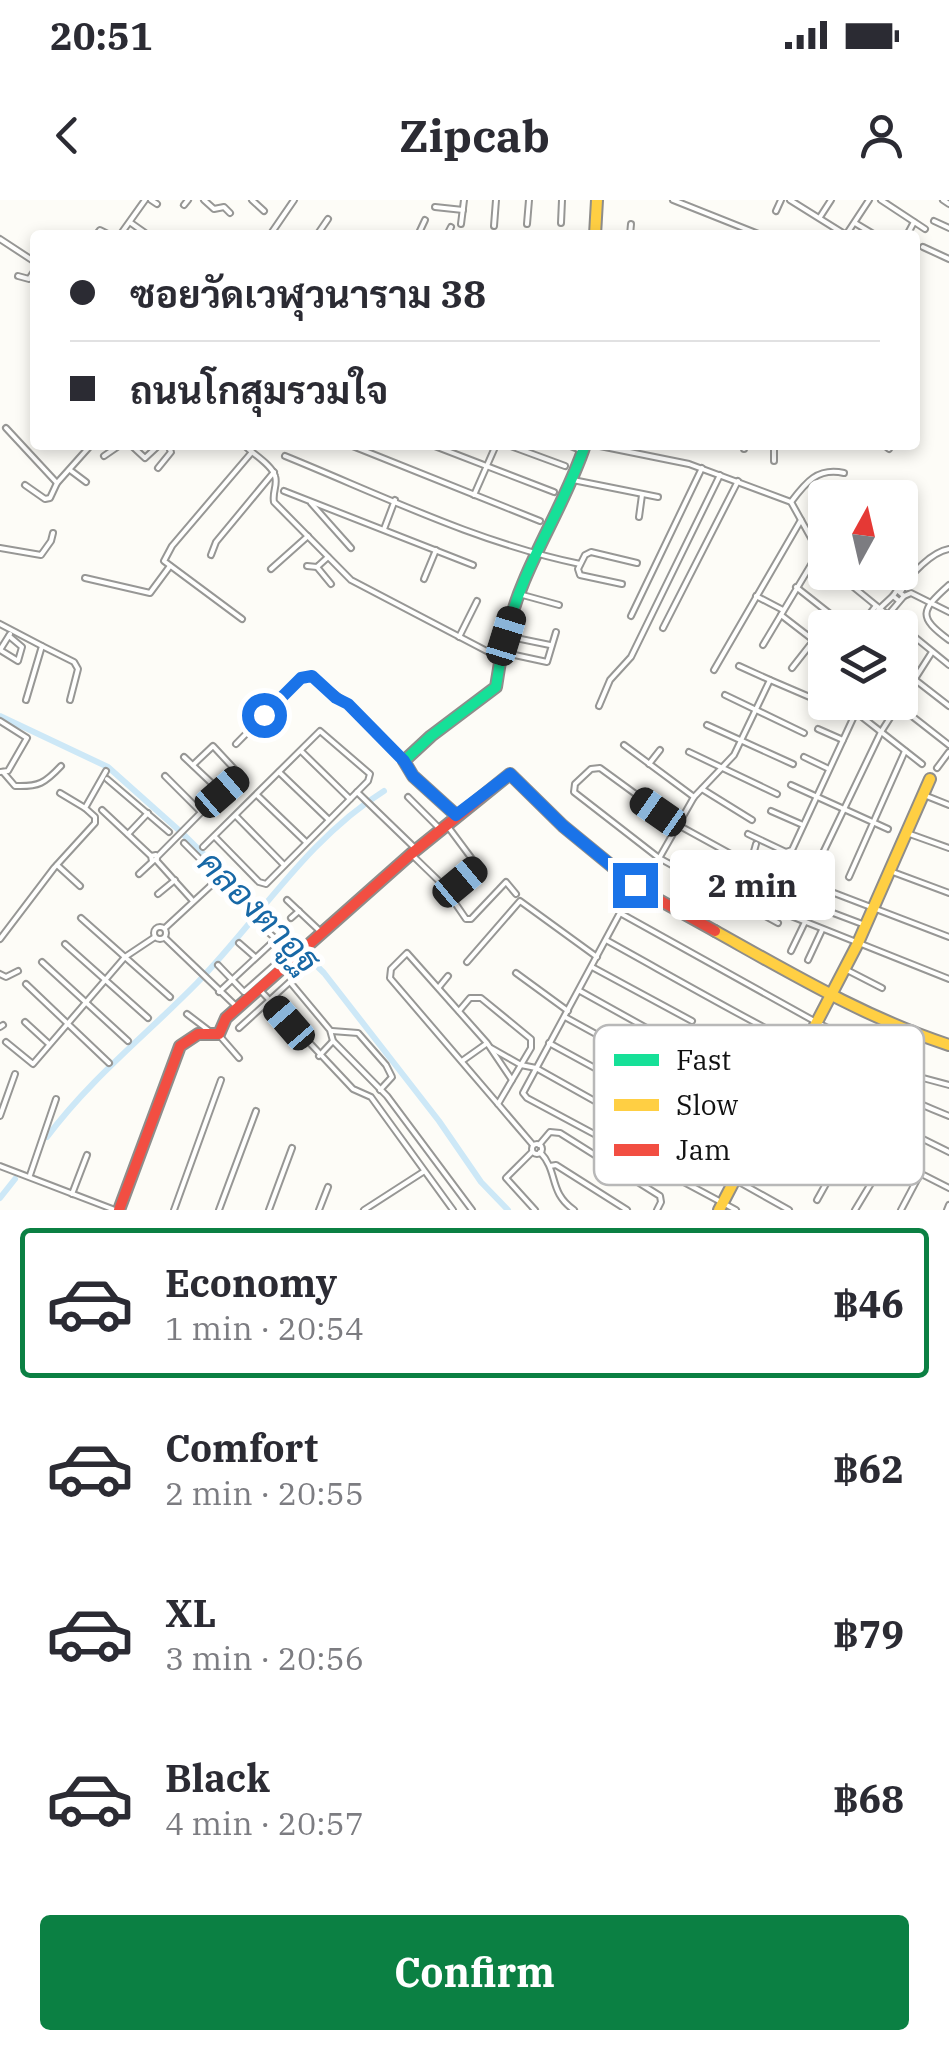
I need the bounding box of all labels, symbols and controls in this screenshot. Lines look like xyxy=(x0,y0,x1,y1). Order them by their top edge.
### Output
text: 20:51 xyxy=(50,11,153,60)
text: Zipcab xyxy=(399,106,550,164)
icon: back xyxy=(40,108,95,163)
icon: person xyxy=(854,108,909,163)
text: ซอยวัดเวฬุวนาราม 38 xyxy=(130,269,486,318)
text: ถนนโกสุมรวมใจ xyxy=(130,365,388,414)
north arrow xyxy=(808,480,918,590)
map controls xyxy=(808,480,918,720)
car xyxy=(483,603,529,669)
button: layers xyxy=(808,610,918,720)
route start xyxy=(242,693,287,738)
car xyxy=(190,761,254,823)
car xyxy=(625,783,691,841)
water label: คลองตาอูฐ xyxy=(187,840,332,984)
callout: 2 min xyxy=(670,850,835,920)
car xyxy=(427,851,493,913)
route end xyxy=(613,863,658,908)
text: 2 min xyxy=(708,864,797,906)
car xyxy=(258,991,320,1055)
legend xyxy=(594,1025,924,1185)
text: Fast xyxy=(676,1041,731,1078)
text: Slow xyxy=(676,1086,738,1123)
text: Jam xyxy=(676,1131,731,1168)
icon: car xyxy=(45,1258,135,1348)
text: Economy xyxy=(165,1258,337,1307)
text: ฿46 xyxy=(833,1279,904,1328)
text: 1 min · 20:54 xyxy=(165,1307,364,1349)
icon: car xyxy=(45,1423,135,1513)
text: Comfort xyxy=(165,1423,318,1472)
text: ฿62 xyxy=(833,1444,904,1493)
text: 2 min · 20:55 xyxy=(165,1472,364,1514)
icon: car xyxy=(45,1588,135,1678)
text: XL xyxy=(165,1588,216,1637)
text: ฿79 xyxy=(833,1609,904,1658)
text: 3 min · 20:56 xyxy=(165,1637,364,1679)
icon: car xyxy=(45,1753,135,1843)
text: Black xyxy=(165,1753,270,1802)
text: ฿68 xyxy=(833,1774,904,1823)
text: 4 min · 20:57 xyxy=(165,1802,364,1844)
button: Confirm xyxy=(40,1915,909,2030)

